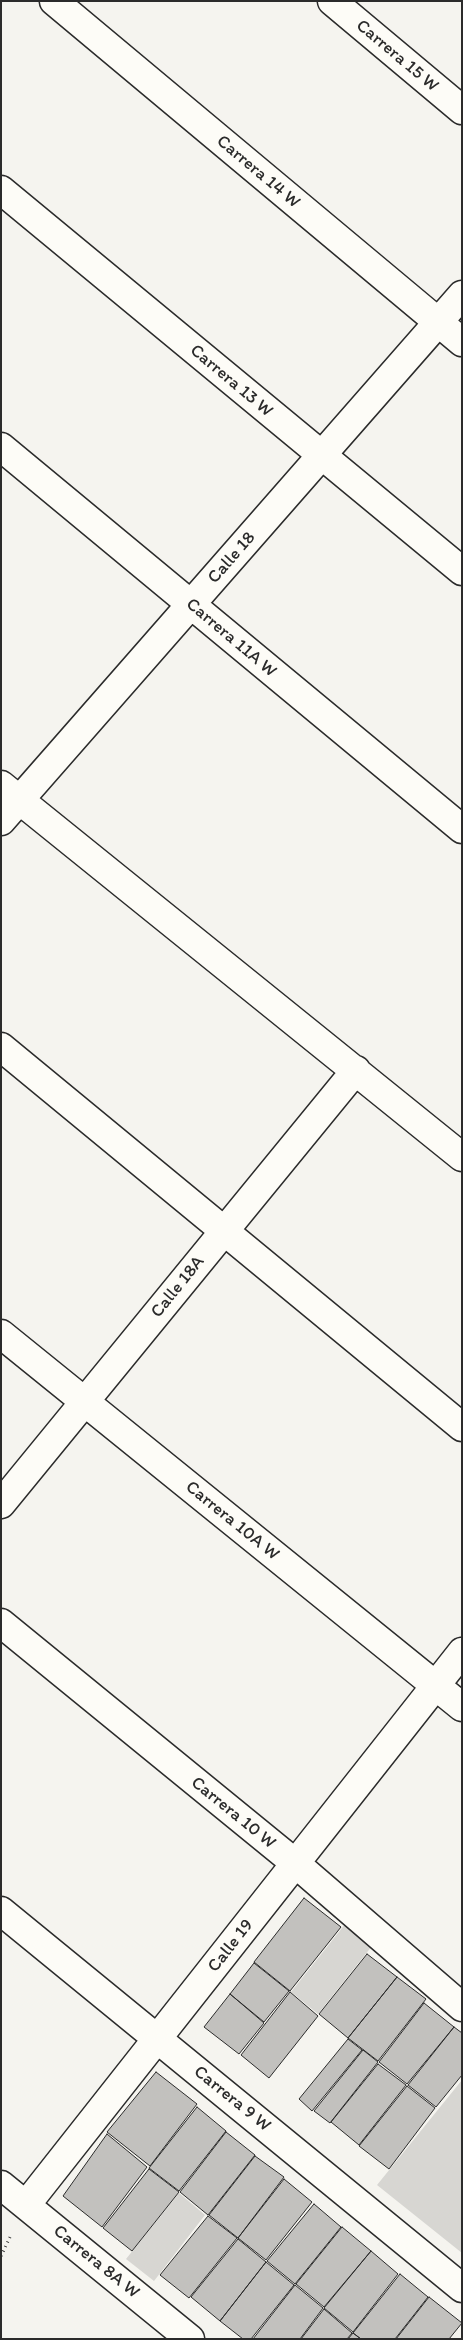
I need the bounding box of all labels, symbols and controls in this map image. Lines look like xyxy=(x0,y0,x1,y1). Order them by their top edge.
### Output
street label: Carrera 15 W xyxy=(351,15,443,97)
street label: Carrera 14 W xyxy=(212,131,304,213)
street label: Carrera 13 W xyxy=(185,340,277,422)
street label: Calle 18 xyxy=(204,528,260,588)
street label: Carrera 11A W xyxy=(181,594,281,682)
street label: Calle 18A xyxy=(146,1252,210,1322)
street label: Carrera 10A W xyxy=(181,1477,283,1565)
street label: Carrera 10 W xyxy=(186,1772,280,1854)
street label: Calle 19 xyxy=(204,1915,258,1977)
street label: Carrera 9 W xyxy=(189,2061,275,2137)
street label: Carrera 8A W xyxy=(48,2221,144,2303)

